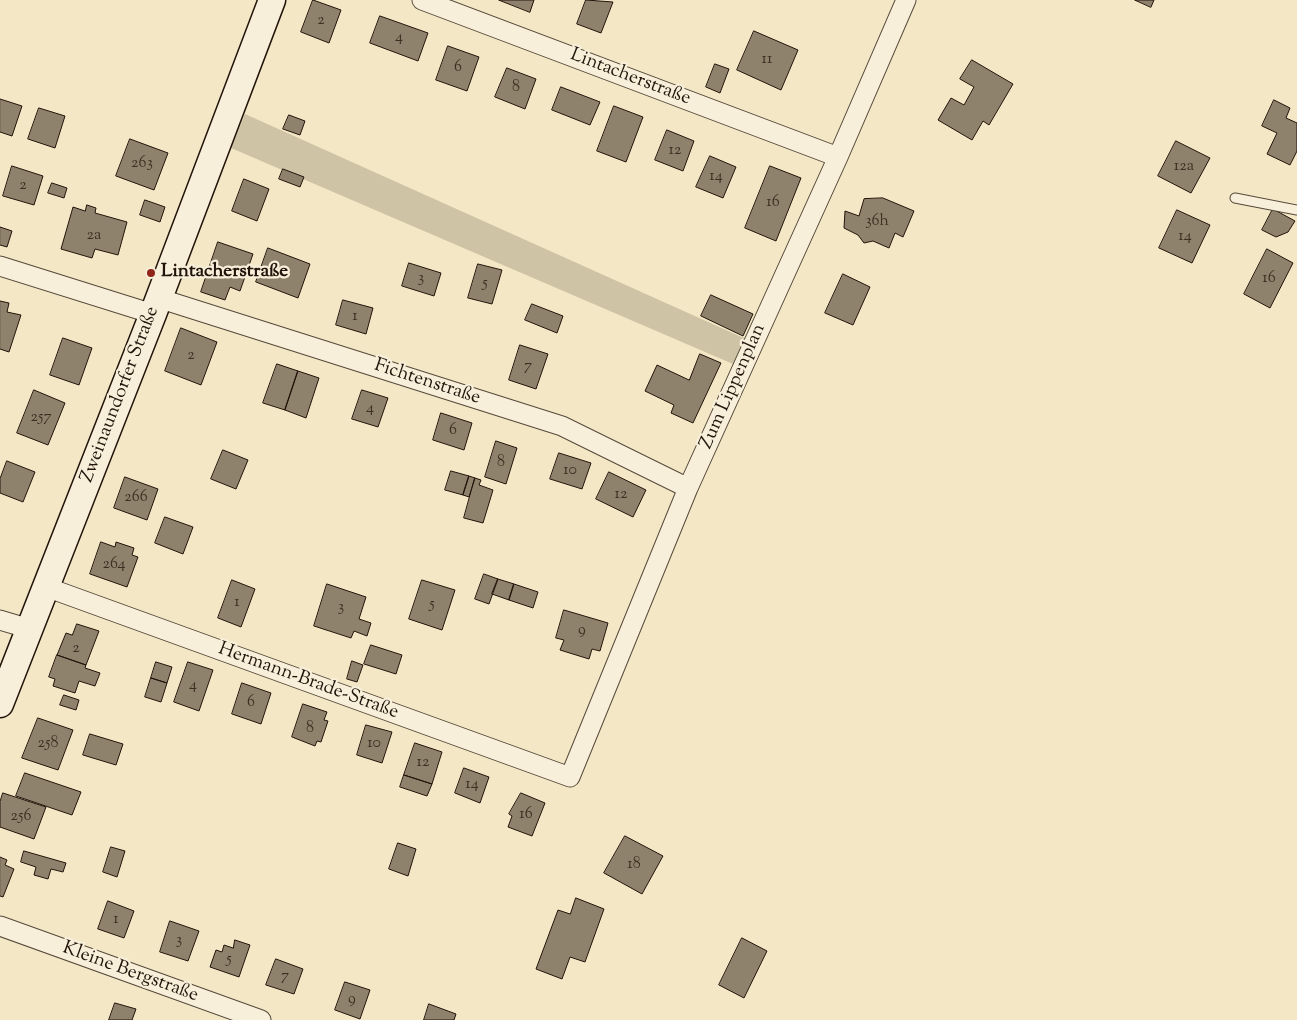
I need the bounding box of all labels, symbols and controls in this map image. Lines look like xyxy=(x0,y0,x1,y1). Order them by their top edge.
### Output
house number: 2 xyxy=(317,11,325,31)
house number: 4 xyxy=(395,28,403,48)
street label: Lintacherstraße xyxy=(567,45,693,111)
house number: 11 xyxy=(762,50,772,70)
house number: 6 xyxy=(454,58,462,78)
house number: 8 xyxy=(512,78,520,98)
house number: 12 xyxy=(669,141,681,161)
house number: 263 xyxy=(131,154,153,174)
house number: 12a xyxy=(1174,157,1194,177)
house number: 14 xyxy=(709,167,723,187)
house number: 2 xyxy=(19,176,27,196)
house number: 16 xyxy=(766,193,780,213)
house number: 36h xyxy=(865,212,889,232)
house number: 2a xyxy=(87,226,101,246)
house number: 14 xyxy=(1178,227,1192,247)
place label: Lintacherstraße xyxy=(161,262,288,284)
marker: Lintacherstraße xyxy=(145,267,157,279)
house number: 3 xyxy=(418,269,424,289)
house number: 16 xyxy=(1262,269,1276,289)
house number: 5 xyxy=(482,274,488,294)
street label: Zweinaundorfer Straße xyxy=(77,304,165,486)
house number: 1 xyxy=(352,307,358,327)
street label: Zum Lippenplan xyxy=(696,321,772,453)
house number: 2 xyxy=(187,346,195,366)
street label: Fichtenstraße xyxy=(371,355,483,411)
house number: 7 xyxy=(524,357,532,377)
house number: 4 xyxy=(366,399,374,419)
house number: 257 xyxy=(31,408,51,428)
house number: 6 xyxy=(449,421,457,441)
house number: 8 xyxy=(497,453,505,473)
house number: 10 xyxy=(563,461,577,481)
house number: 12 xyxy=(615,485,627,505)
house number: 266 xyxy=(124,488,148,508)
house number: 264 xyxy=(102,555,126,575)
house number: 1 xyxy=(234,593,240,613)
house number: 5 xyxy=(429,595,435,615)
house number: 3 xyxy=(338,598,344,618)
house number: 9 xyxy=(578,621,586,641)
house number: 2 xyxy=(72,639,80,659)
street label: Hermann-Brade-Straße xyxy=(215,639,401,725)
house number: 4 xyxy=(189,676,197,696)
house number: 6 xyxy=(247,693,255,713)
house number: 8 xyxy=(306,719,314,739)
house number: 258 xyxy=(38,734,58,754)
house number: 10 xyxy=(367,734,381,754)
house number: 12 xyxy=(417,753,429,773)
house number: 14 xyxy=(465,775,479,795)
house number: 16 xyxy=(519,805,533,825)
house number: 256 xyxy=(11,807,31,827)
house number: 18 xyxy=(627,855,641,875)
house number: 1 xyxy=(113,910,119,930)
house number: 3 xyxy=(176,931,182,951)
street label: Kleine Bergstraße xyxy=(59,938,201,1008)
house number: 5 xyxy=(226,950,232,970)
house number: 7 xyxy=(281,967,289,987)
house number: 9 xyxy=(348,990,356,1010)

